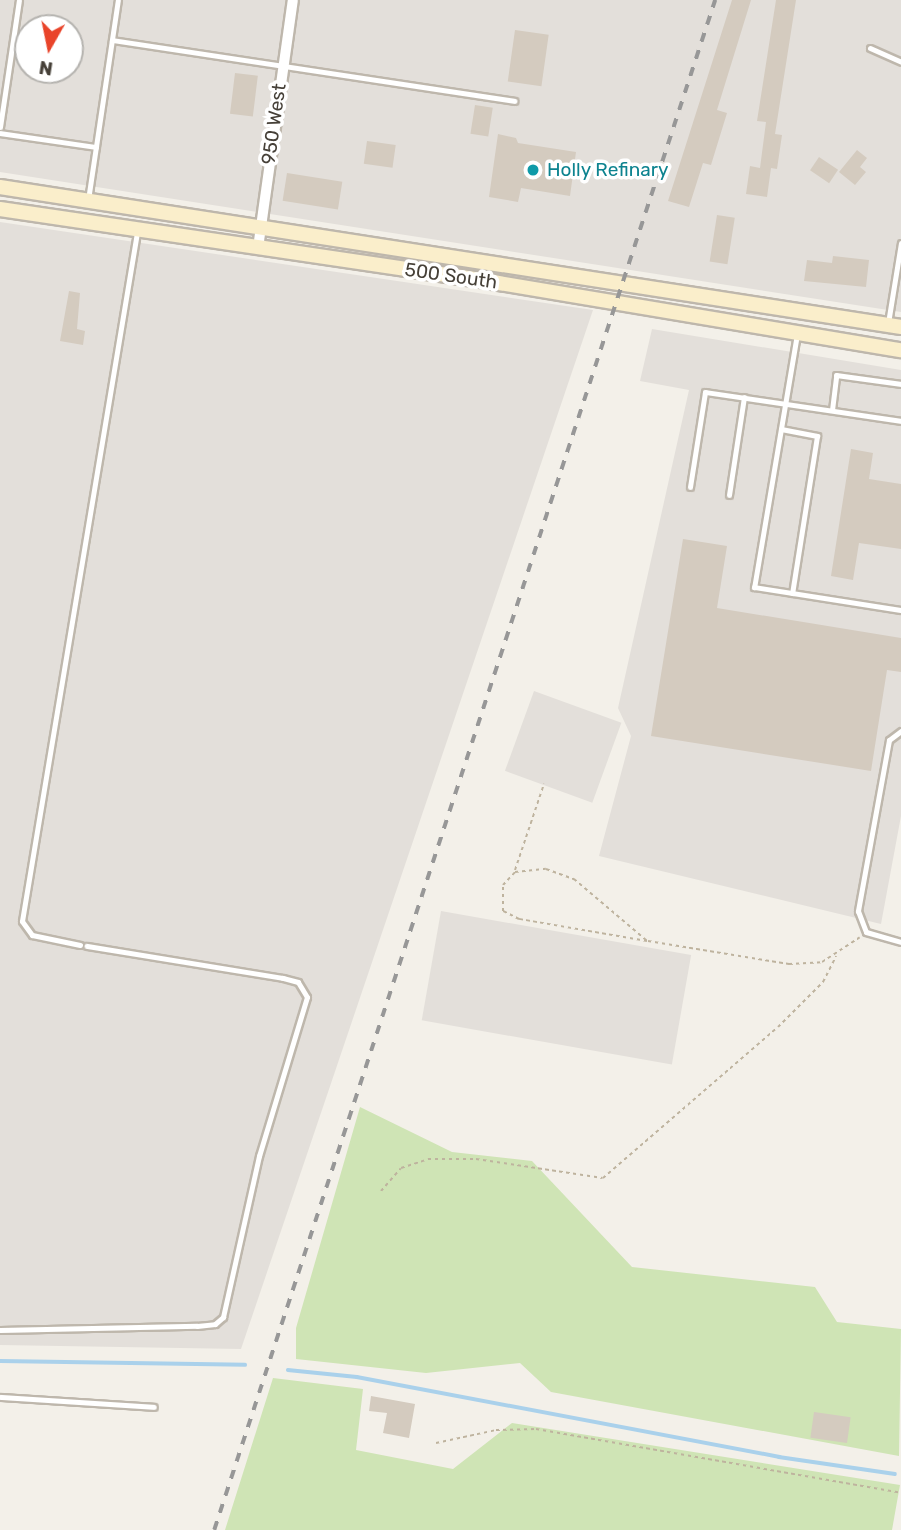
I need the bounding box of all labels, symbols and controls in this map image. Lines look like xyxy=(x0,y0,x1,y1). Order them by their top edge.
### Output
north arrow xyxy=(14,14,84,84)
text: N xyxy=(37,56,55,81)
street label: 950 West xyxy=(257,82,291,166)
place label: Holly Refinary xyxy=(547,159,669,181)
marker: Holly Refinary xyxy=(525,162,541,178)
street label: 500 South xyxy=(403,258,499,294)

